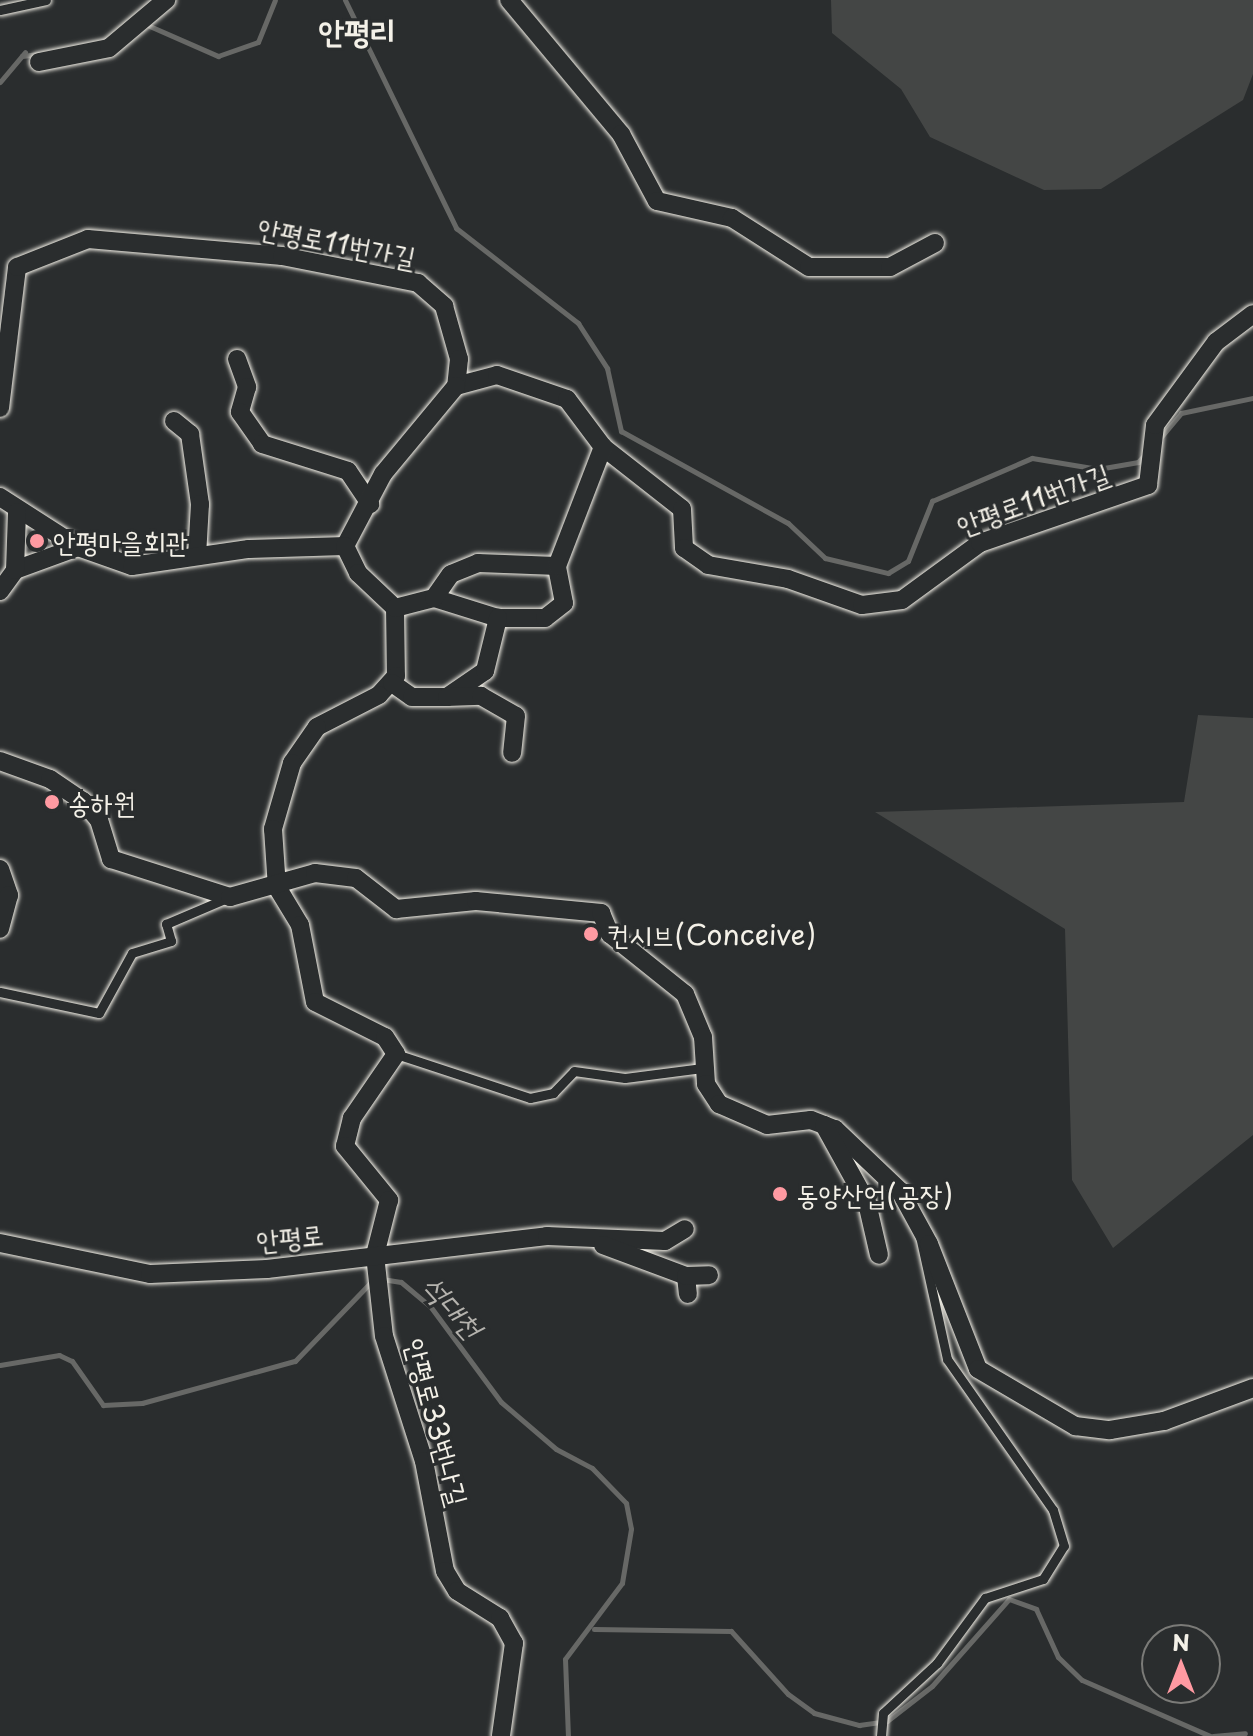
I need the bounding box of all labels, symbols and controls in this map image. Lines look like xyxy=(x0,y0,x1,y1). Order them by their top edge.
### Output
district label: 안평리 xyxy=(318,11,396,49)
street label: 안평로11번가길 xyxy=(255,210,419,274)
street label: 안평로11번가길 xyxy=(952,456,1114,542)
place label: 안평마을회관 xyxy=(53,524,188,558)
marker: 안평마을회관 xyxy=(28,532,46,550)
place label: 송하원 xyxy=(68,785,136,819)
marker: 송하원 xyxy=(43,793,61,811)
place label: 컨시브(Conceive) xyxy=(607,917,816,951)
marker: 컨시브(Conceive) xyxy=(582,925,600,943)
place label: 동양산업(공장) xyxy=(796,1177,953,1211)
marker: 동양산업(공장) xyxy=(771,1185,789,1203)
street label: 안평로 xyxy=(255,1217,325,1257)
water label: 석대천 xyxy=(415,1267,491,1345)
street label: 안평로33번나길 xyxy=(399,1335,475,1509)
north arrow xyxy=(1141,1624,1221,1704)
text: N xyxy=(1172,1625,1190,1658)

